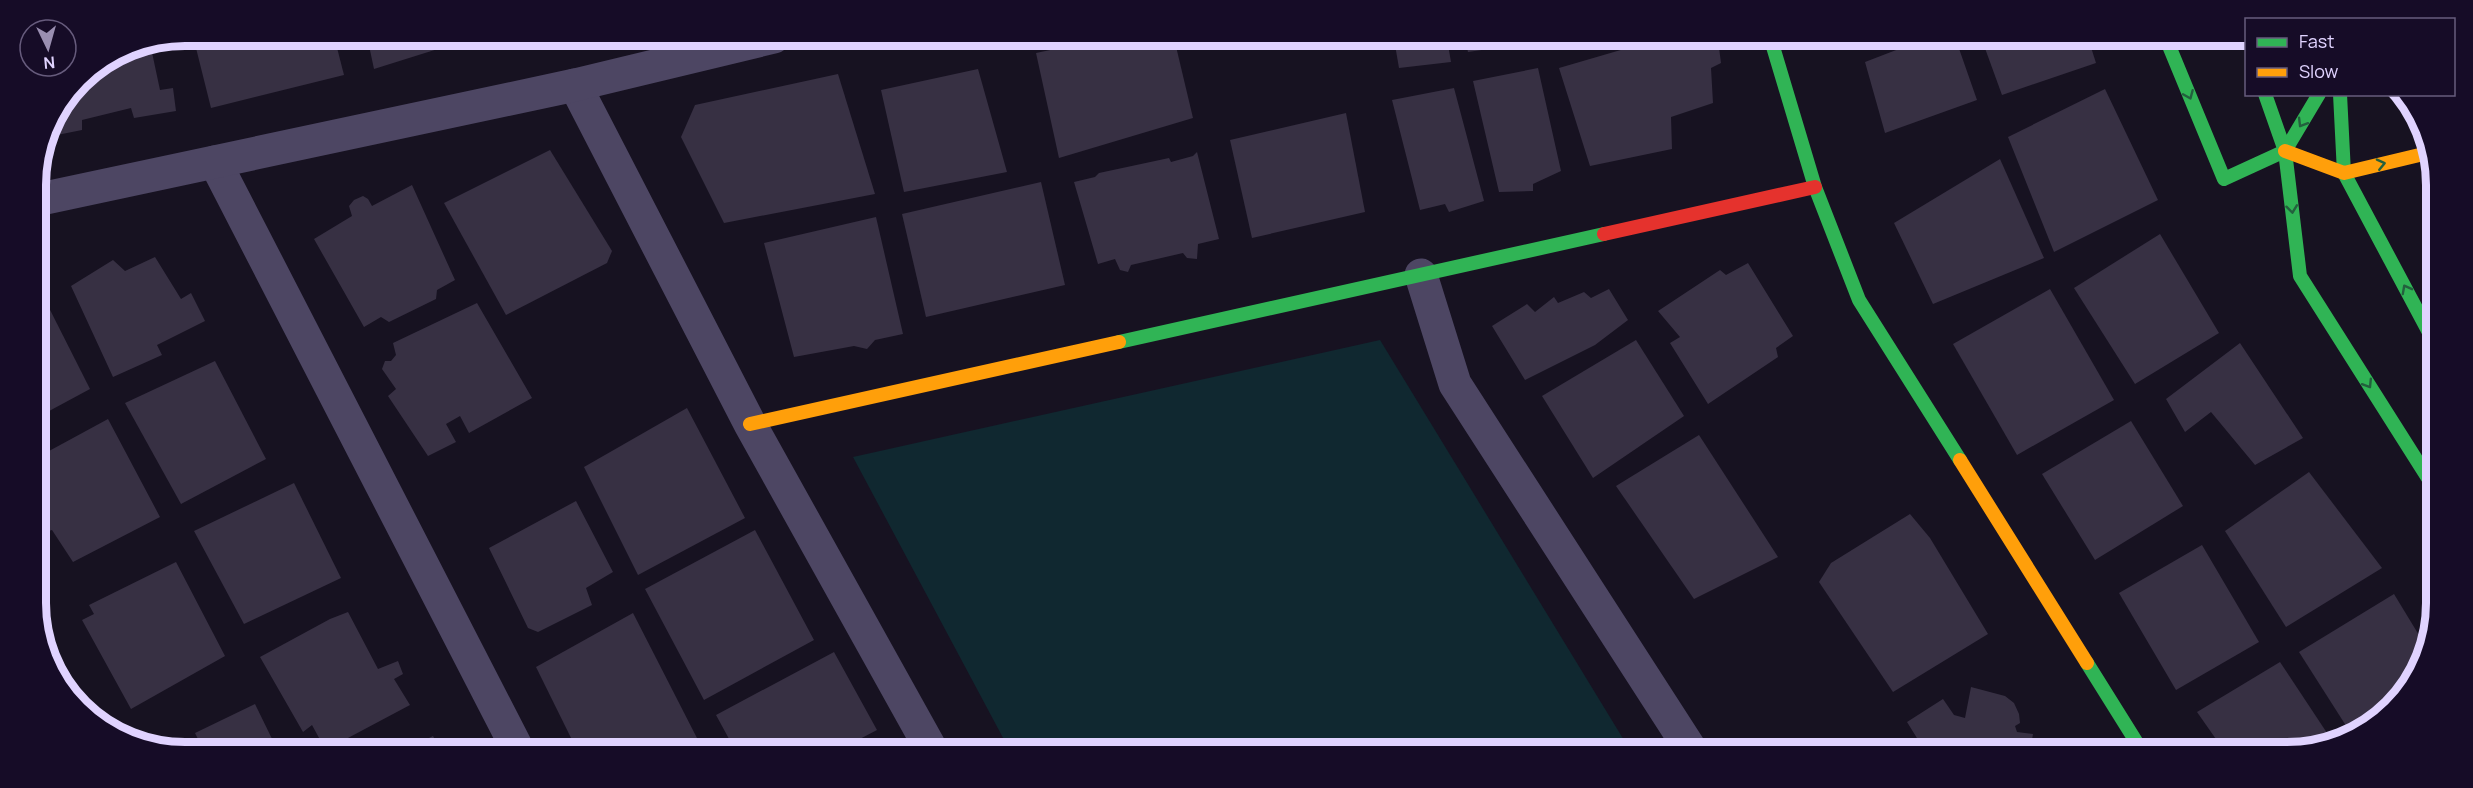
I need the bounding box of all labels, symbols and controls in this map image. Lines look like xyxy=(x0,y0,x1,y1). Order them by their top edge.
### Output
north arrow xyxy=(18,18,78,78)
legend xyxy=(2245,18,2455,96)
text: Fast xyxy=(2299,29,2334,53)
text: N xyxy=(43,51,56,74)
text: Slow xyxy=(2299,59,2339,83)
one-way arrow xyxy=(2182,89,2194,100)
one-way arrow xyxy=(2298,117,2309,127)
one-way arrow xyxy=(2376,158,2386,171)
one-way arrow xyxy=(2285,205,2298,214)
one-way arrow xyxy=(2402,284,2413,295)
one-way arrow xyxy=(2360,378,2372,388)

